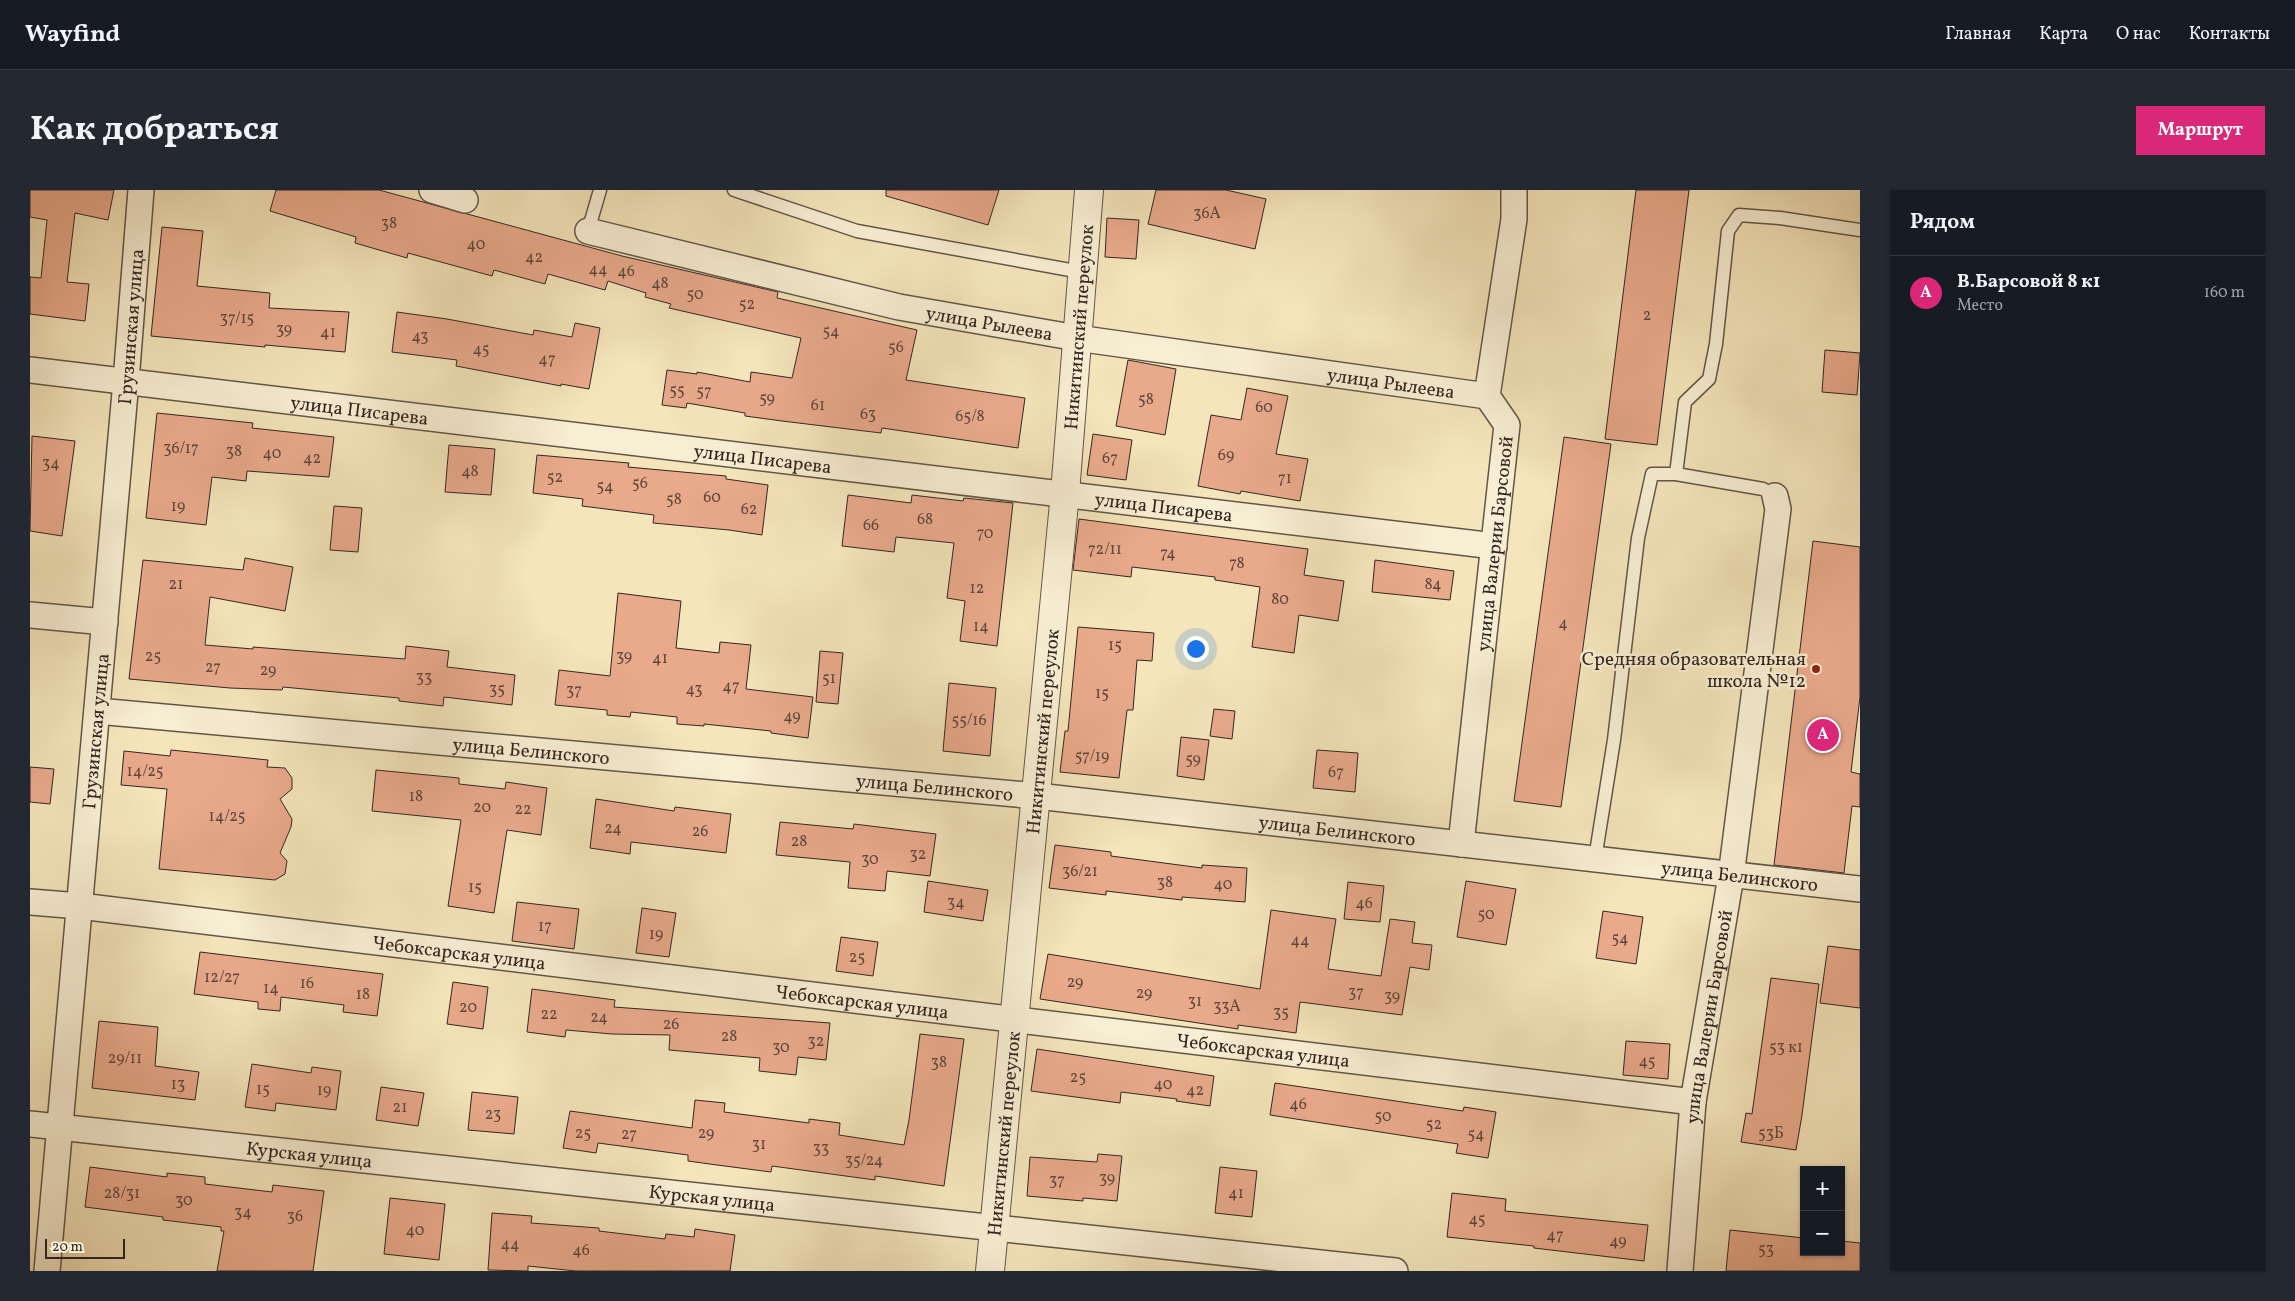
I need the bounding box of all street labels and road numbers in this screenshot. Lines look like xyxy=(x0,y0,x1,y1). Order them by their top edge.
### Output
street label: Никитинский переулок xyxy=(1059,224,1101,431)
street label: Грузинская улица xyxy=(113,248,151,406)
street label: улица Рылеева xyxy=(924,301,1055,349)
street label: улица Рылеева xyxy=(1325,363,1456,406)
street label: улица Писарева xyxy=(289,390,430,433)
street label: улица Валерии Барсовой xyxy=(1471,435,1521,653)
street label: улица Писарева xyxy=(692,439,833,481)
street label: улица Писарева xyxy=(1093,487,1234,529)
street label: Никитинский переулок xyxy=(1021,628,1067,835)
street label: Грузинская улица xyxy=(77,652,117,810)
street label: улица Белинского xyxy=(451,732,611,772)
street label: улица Белинского xyxy=(855,769,1014,809)
street label: улица Белинского xyxy=(1257,810,1417,854)
street label: улица Белинского xyxy=(1660,856,1819,899)
street label: улица Валерии Барсовой xyxy=(1680,908,1740,1125)
street label: Чебоксарская улица xyxy=(370,931,547,977)
street label: Чебоксарская улица xyxy=(774,980,950,1026)
street label: Чебоксарская улица xyxy=(1175,1028,1351,1075)
street label: Никитинский переулок xyxy=(982,1030,1028,1238)
street label: Курская улица xyxy=(245,1136,374,1176)
street label: Курская улица xyxy=(647,1180,776,1219)

